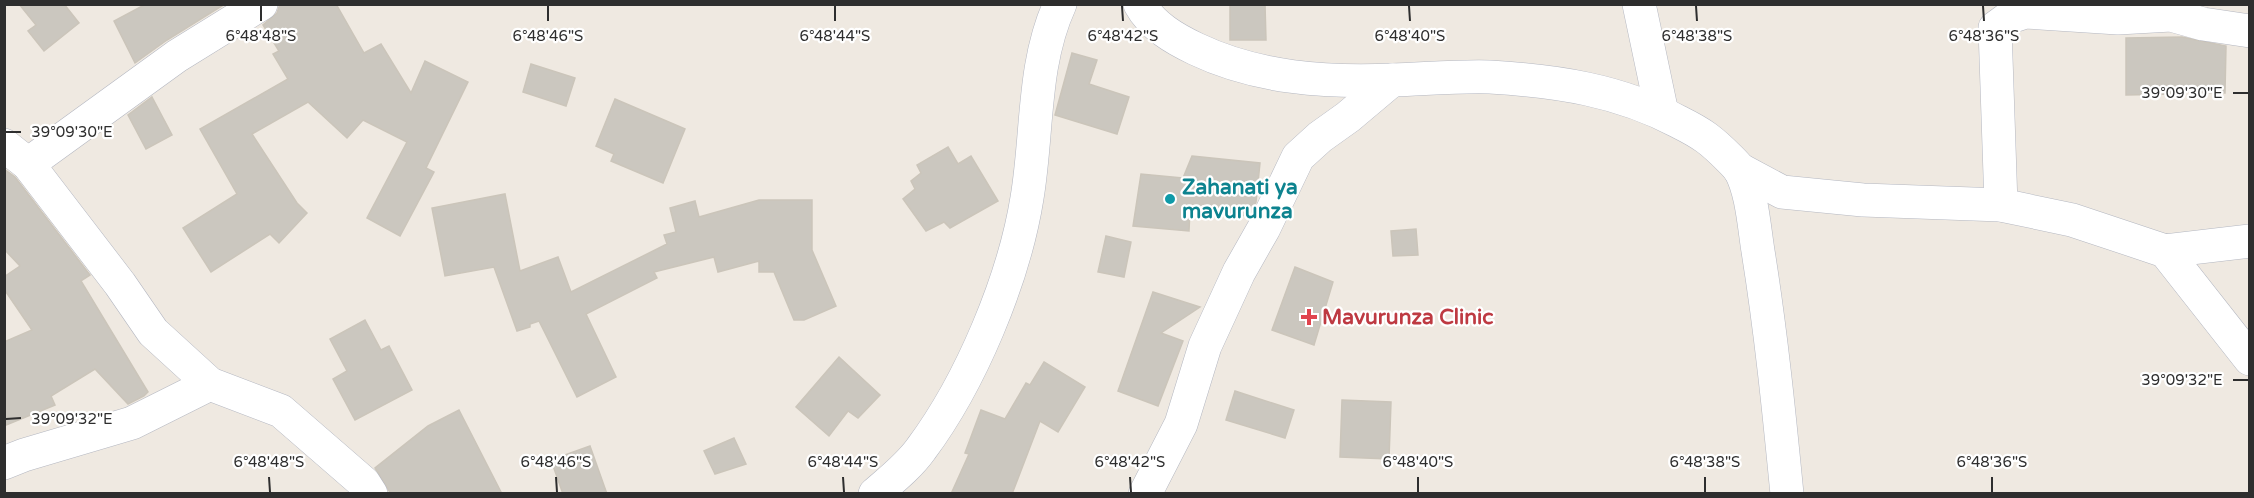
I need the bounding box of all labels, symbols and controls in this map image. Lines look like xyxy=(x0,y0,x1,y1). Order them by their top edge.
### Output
text: 6°48'48"S xyxy=(226,27,296,45)
text: 6°48'46"S xyxy=(513,27,583,45)
text: 6°48'44"S xyxy=(800,27,870,45)
text: 6°48'42"S xyxy=(1088,27,1158,45)
text: 6°48'40"S xyxy=(1375,27,1445,45)
text: 6°48'38"S xyxy=(1662,27,1732,45)
text: 6°48'36"S xyxy=(1949,27,2019,45)
text: 39°09'30"E xyxy=(2141,84,2223,102)
text: 39°09'30"E xyxy=(31,123,113,141)
place label: Zahanati ya mavurunza xyxy=(1182,175,1298,224)
marker: Zahanati ya mavurunza xyxy=(1163,192,1177,206)
place label: Mavurunza Clinic xyxy=(1322,305,1493,330)
marker: Mavurunza Clinic xyxy=(1300,308,1318,326)
text: 39°09'32"E xyxy=(2141,371,2223,389)
text: 39°09'32"E xyxy=(31,410,113,428)
text: 6°48'48"S xyxy=(234,453,304,471)
text: 6°48'46"S xyxy=(521,453,591,471)
text: 6°48'44"S xyxy=(808,453,878,471)
text: 6°48'42"S xyxy=(1095,453,1165,471)
text: 6°48'40"S xyxy=(1383,453,1453,471)
text: 6°48'38"S xyxy=(1670,453,1740,471)
text: 6°48'36"S xyxy=(1957,453,2027,471)

